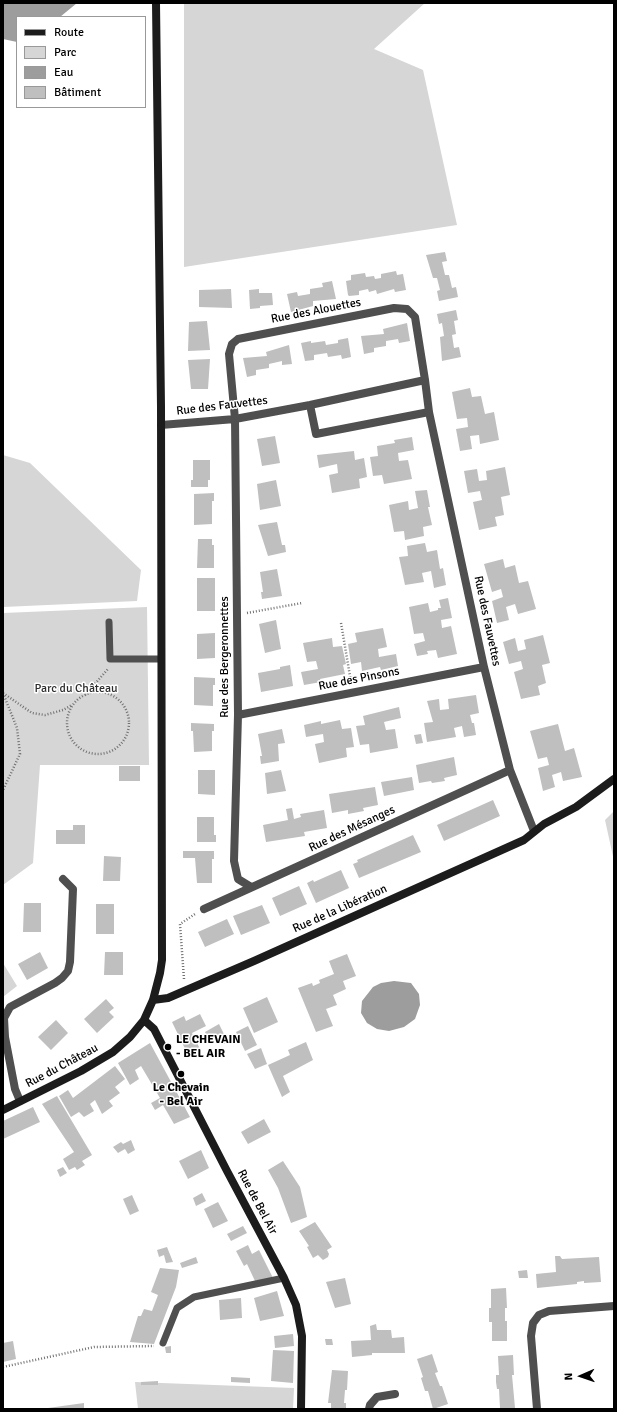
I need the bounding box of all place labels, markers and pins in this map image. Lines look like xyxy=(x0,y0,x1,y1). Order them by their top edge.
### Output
place label: LE CHEVAIN - BEL AIR xyxy=(176,1033,241,1061)
marker: LE CHEVAIN - BEL AIR xyxy=(163,1042,173,1052)
marker: Le Chevain - Bel Air xyxy=(176,1069,186,1079)
place label: Le Chevain - Bel Air xyxy=(153,1081,209,1109)

